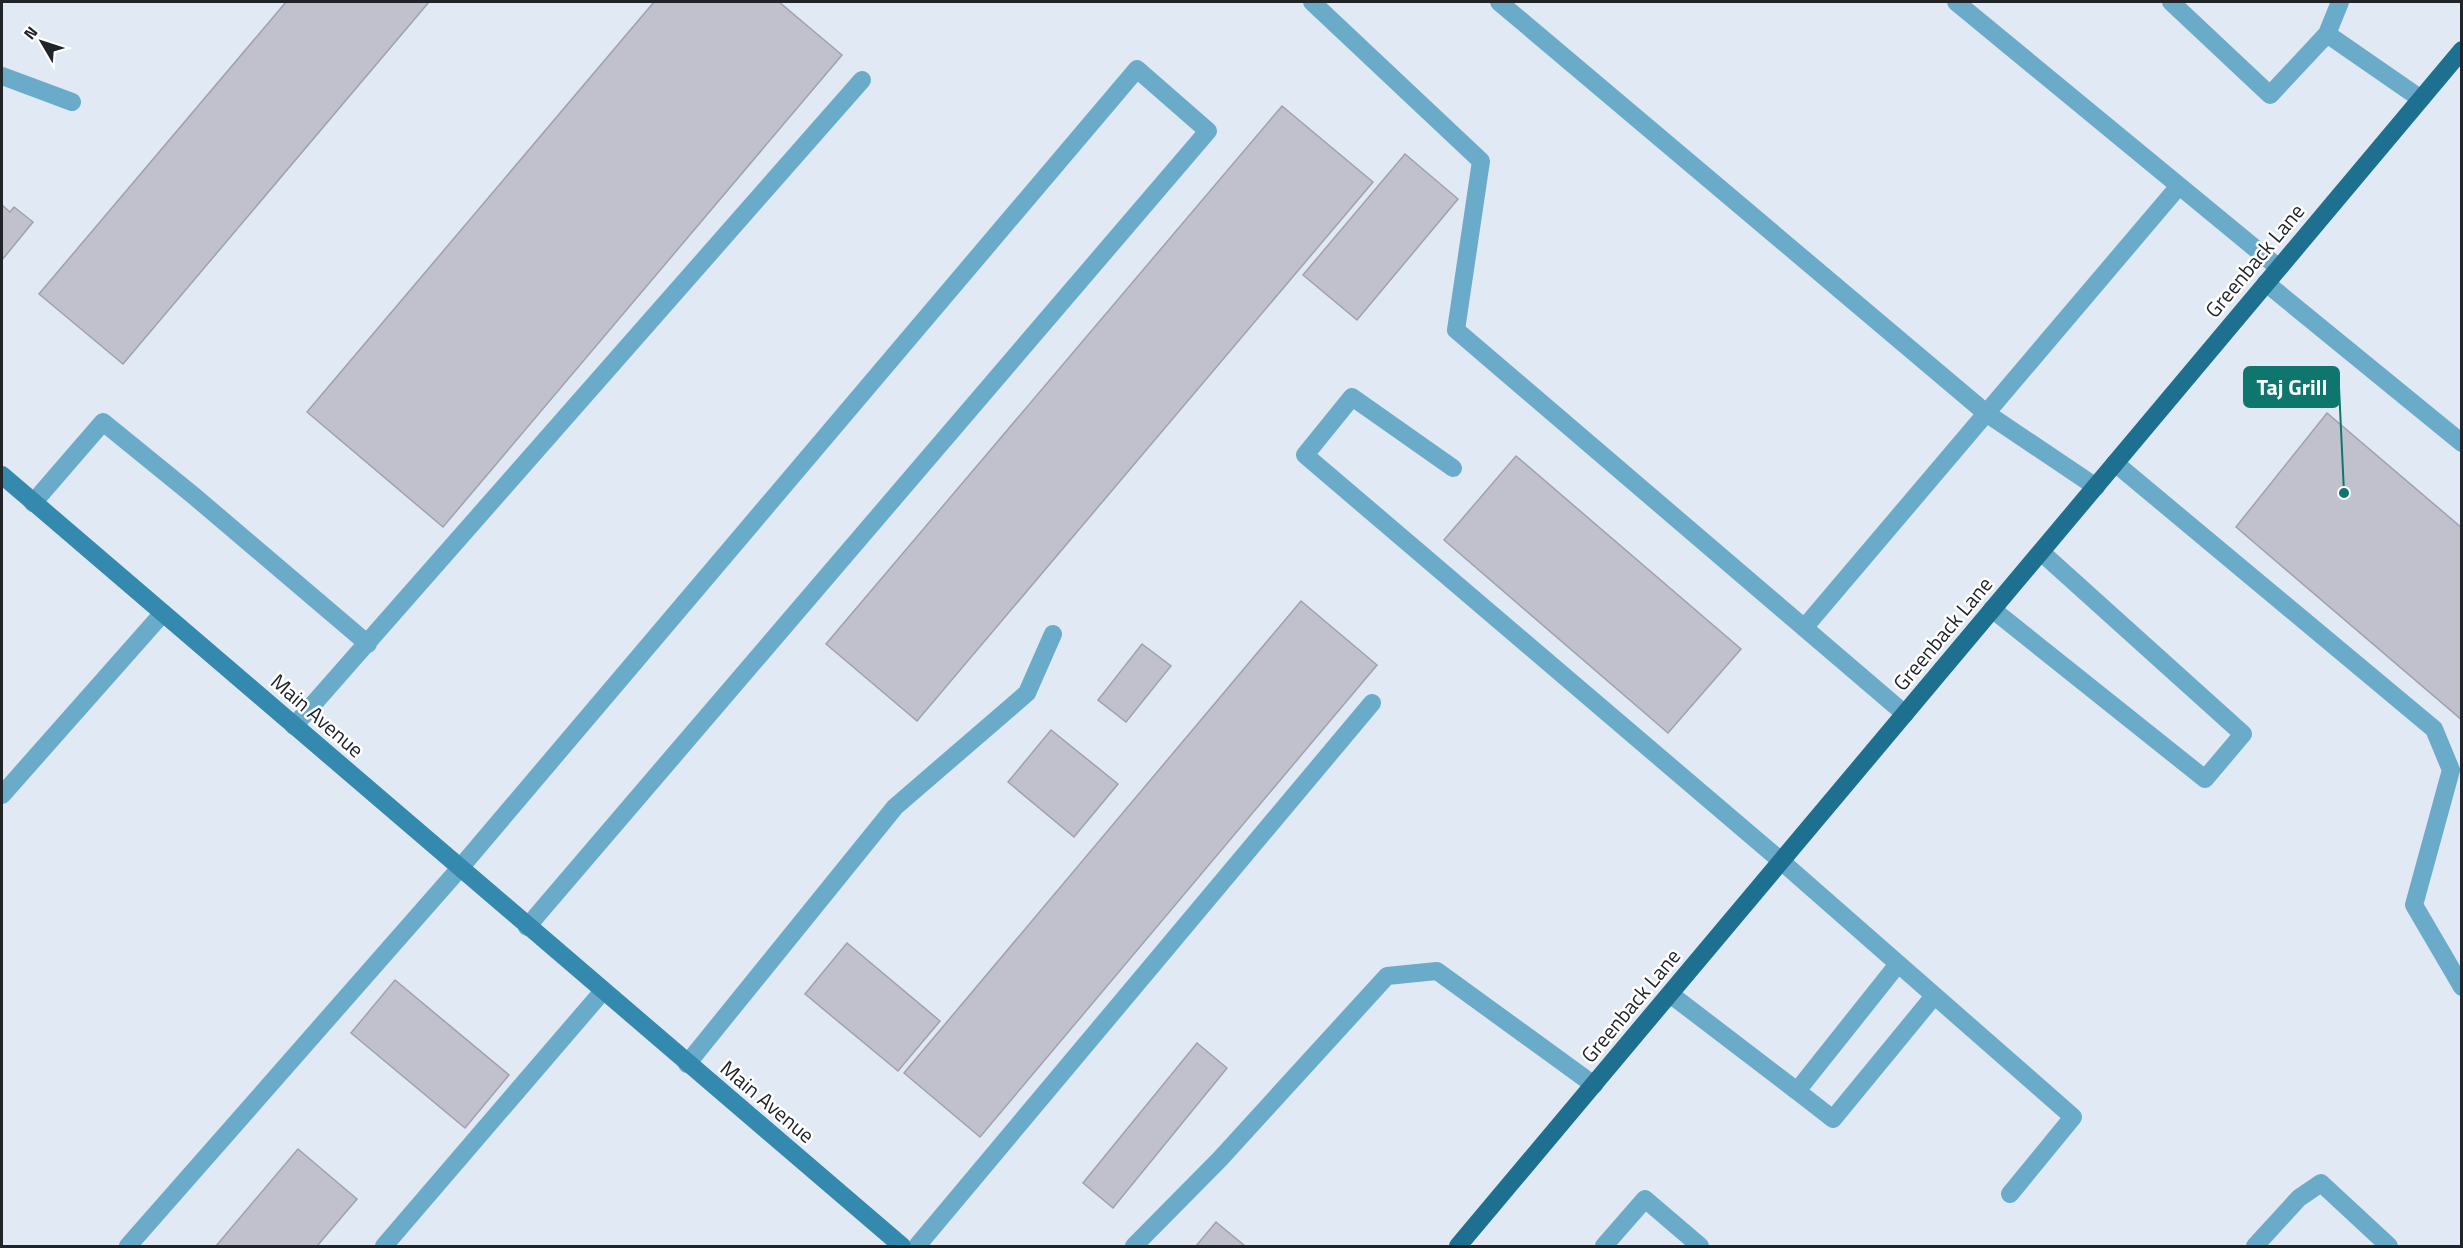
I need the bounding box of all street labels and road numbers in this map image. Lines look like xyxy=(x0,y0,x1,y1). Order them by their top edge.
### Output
street label: Greenback Lane xyxy=(2197,196,2312,324)
street label: Greenback Lane xyxy=(1885,569,2000,697)
street label: Main Avenue xyxy=(264,666,371,765)
street label: Greenback Lane xyxy=(1573,941,1688,1069)
street label: Main Avenue xyxy=(714,1052,822,1150)

